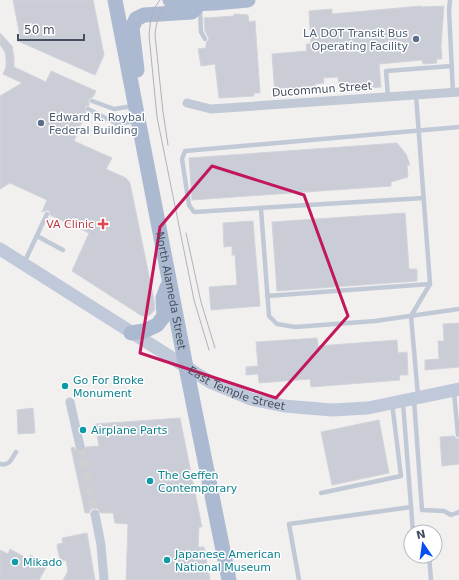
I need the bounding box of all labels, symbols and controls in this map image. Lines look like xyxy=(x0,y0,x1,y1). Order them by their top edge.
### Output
scale bar xyxy=(18,16,84,42)
text: 50 m xyxy=(24,23,55,37)
place label: LA DOT Transit Bus Operating Facility xyxy=(303,27,408,53)
marker: LA DOT Transit Bus Operating Facility xyxy=(411,34,421,44)
street label: Ducommun Street xyxy=(271,79,373,99)
place label: Edward R. Roybal Federal Building xyxy=(49,111,145,137)
marker: Edward R. Roybal Federal Building xyxy=(36,118,46,128)
place label: VA Clinic xyxy=(46,218,94,231)
marker: VA Clinic xyxy=(97,218,109,230)
street label: North Alameda Street xyxy=(153,231,189,351)
street label: East Temple Street xyxy=(186,364,287,413)
place label: Go For Broke Monument xyxy=(73,374,144,400)
marker: Go For Broke Monument xyxy=(60,381,70,391)
place label: Airplane Parts xyxy=(91,424,168,437)
marker: Airplane Parts xyxy=(78,425,88,435)
place label: The Geffen Contemporary xyxy=(157,469,238,495)
marker: The Geffen Contemporary xyxy=(145,476,155,486)
north arrow xyxy=(403,524,443,564)
text: N xyxy=(415,527,427,542)
place label: Japanese American National Museum xyxy=(174,548,281,574)
marker: Japanese American National Museum xyxy=(162,555,172,565)
place label: Mikado xyxy=(23,556,62,569)
marker: Mikado xyxy=(10,557,20,567)

